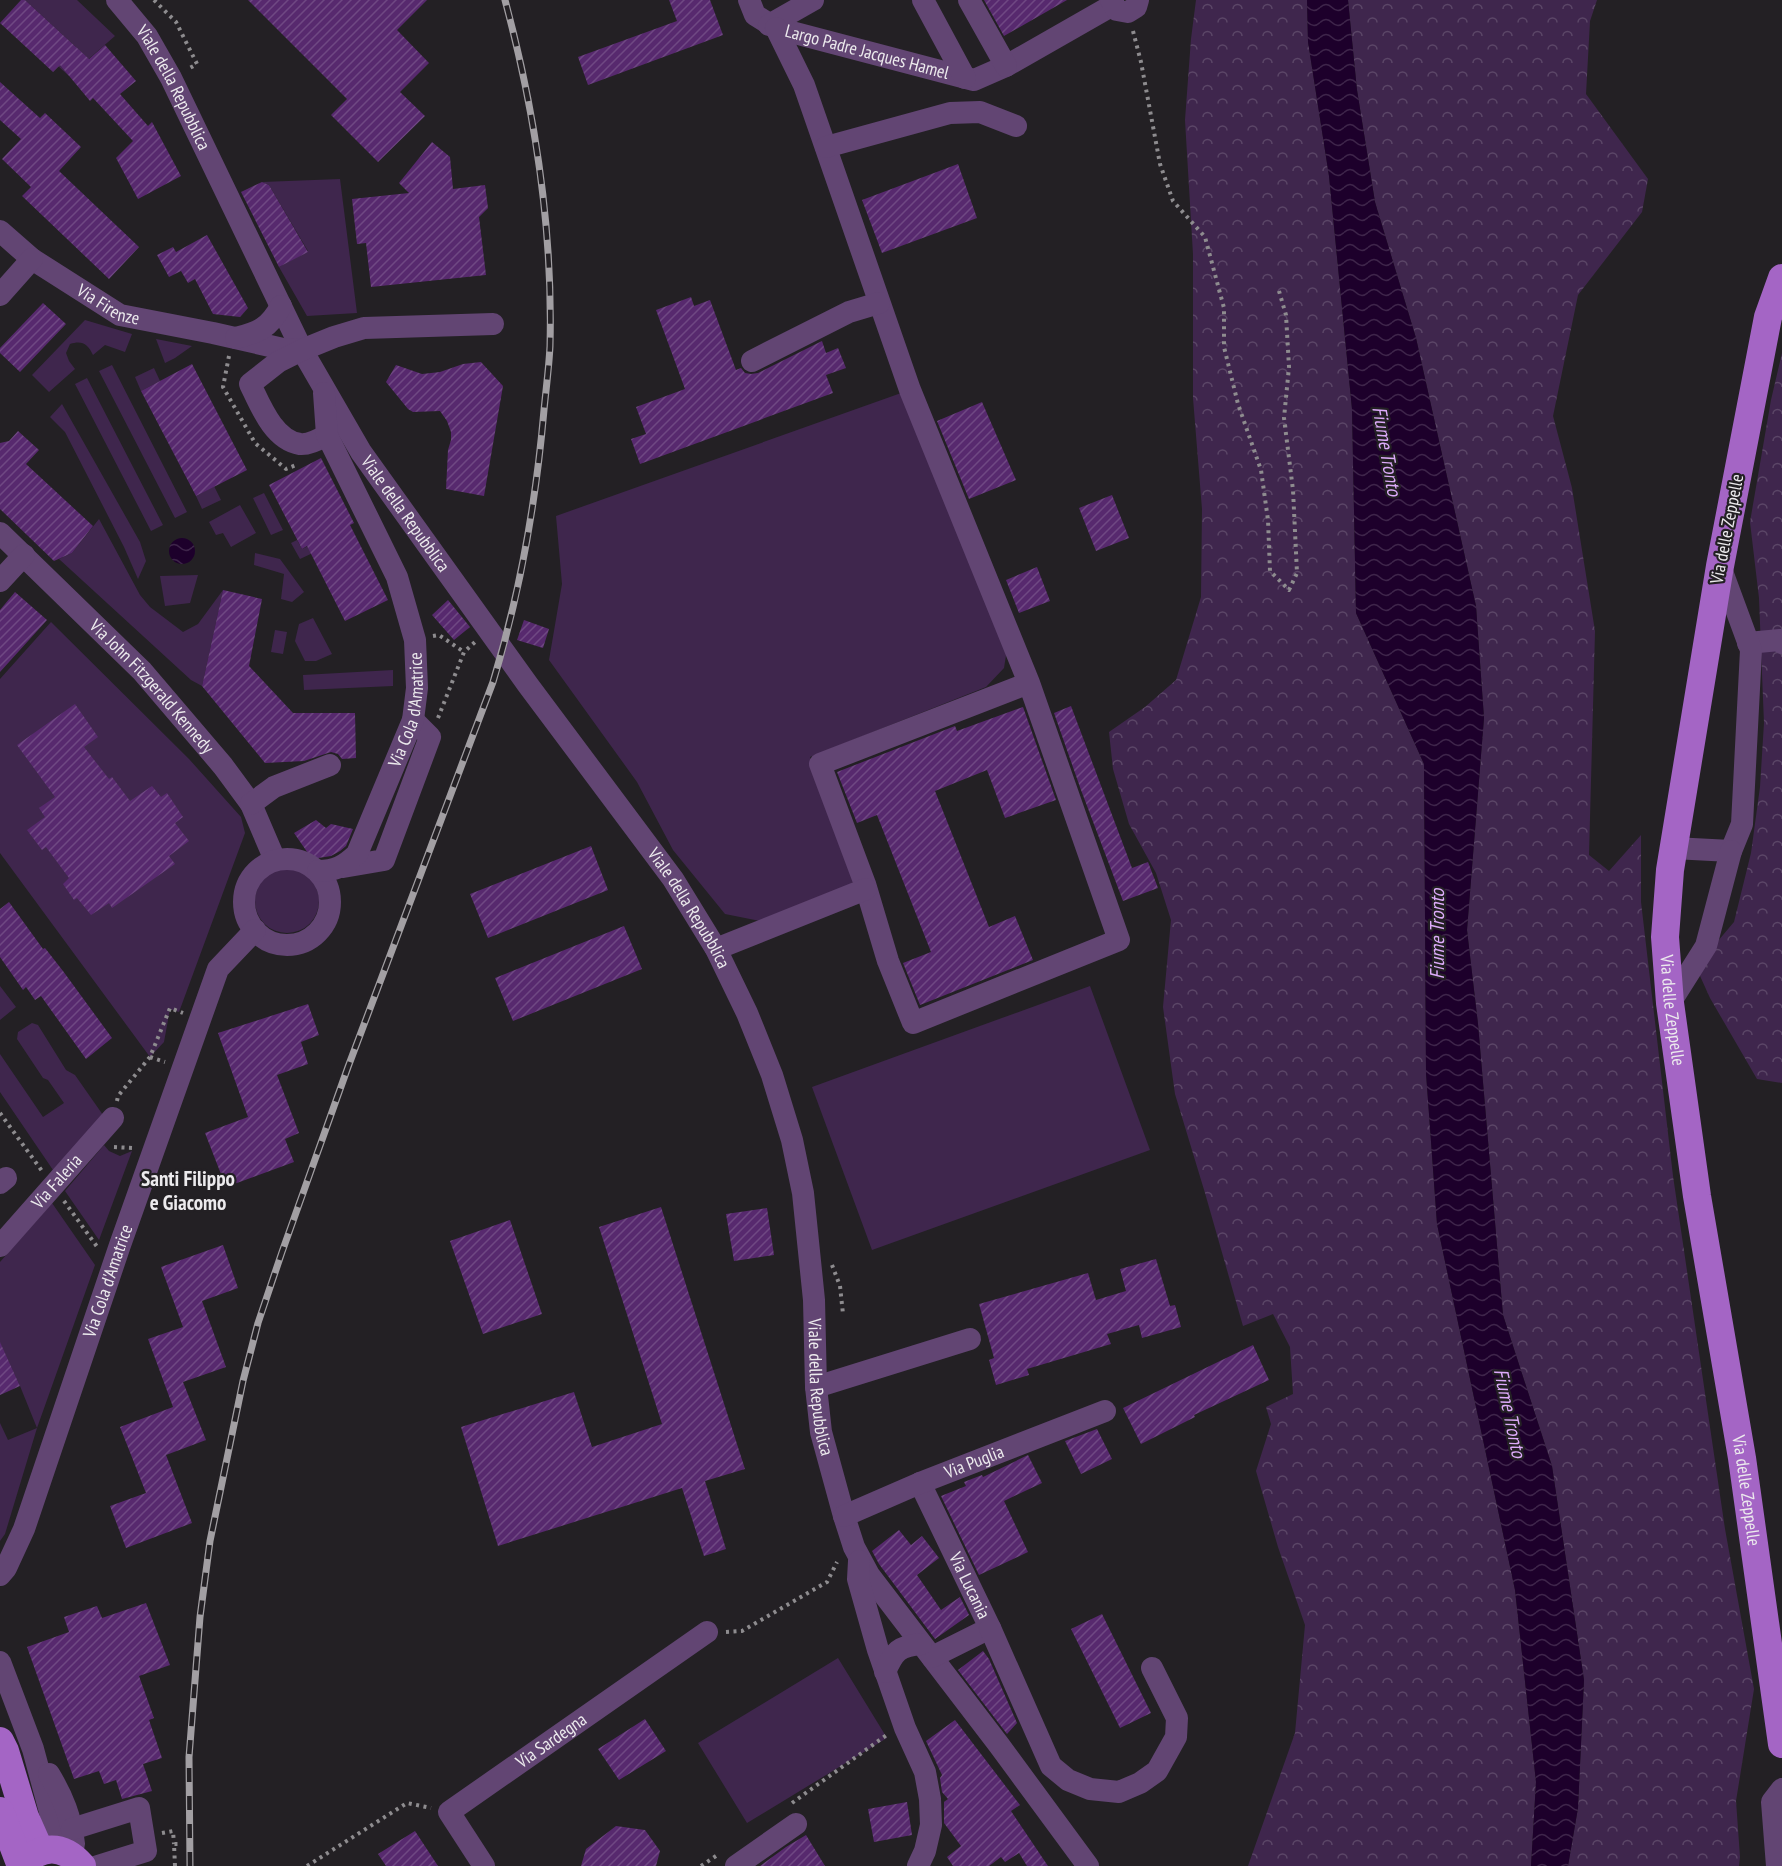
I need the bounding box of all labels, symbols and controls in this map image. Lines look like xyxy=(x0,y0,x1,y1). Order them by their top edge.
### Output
street label: Viale della Repubblica xyxy=(131,19,216,154)
street label: Largo Padre Jacques Hamel xyxy=(783,19,952,84)
street label: Via Firenze xyxy=(72,278,141,330)
water label: Fiume Tronto xyxy=(1366,404,1408,499)
street label: Viale della Repubblica xyxy=(356,450,455,576)
street label: Via delle Zeppelle xyxy=(1704,472,1748,587)
street label: Via John Fitzgerald Kennedy xyxy=(84,614,219,758)
street label: Via Cola d'Amatrice xyxy=(382,652,428,771)
street label: Viale della Repubblica xyxy=(642,842,736,972)
water label: Fiume Tronto xyxy=(1424,887,1450,979)
street label: Via delle Zeppelle xyxy=(1655,953,1691,1067)
street label: Via Faleria xyxy=(26,1149,87,1214)
district label: Santi Filippo e Giacomo xyxy=(141,1165,235,1216)
street label: Via Cola d'Amatrice xyxy=(77,1221,137,1341)
street label: Viale della Repubblica xyxy=(803,1317,839,1458)
water label: Fiume Tronto xyxy=(1488,1366,1532,1461)
street label: Via delle Zeppelle xyxy=(1727,1432,1766,1547)
street label: Via Puglia xyxy=(940,1440,1007,1484)
street label: Via Lucania xyxy=(944,1548,996,1622)
street label: Via Sardegna xyxy=(510,1708,591,1773)

